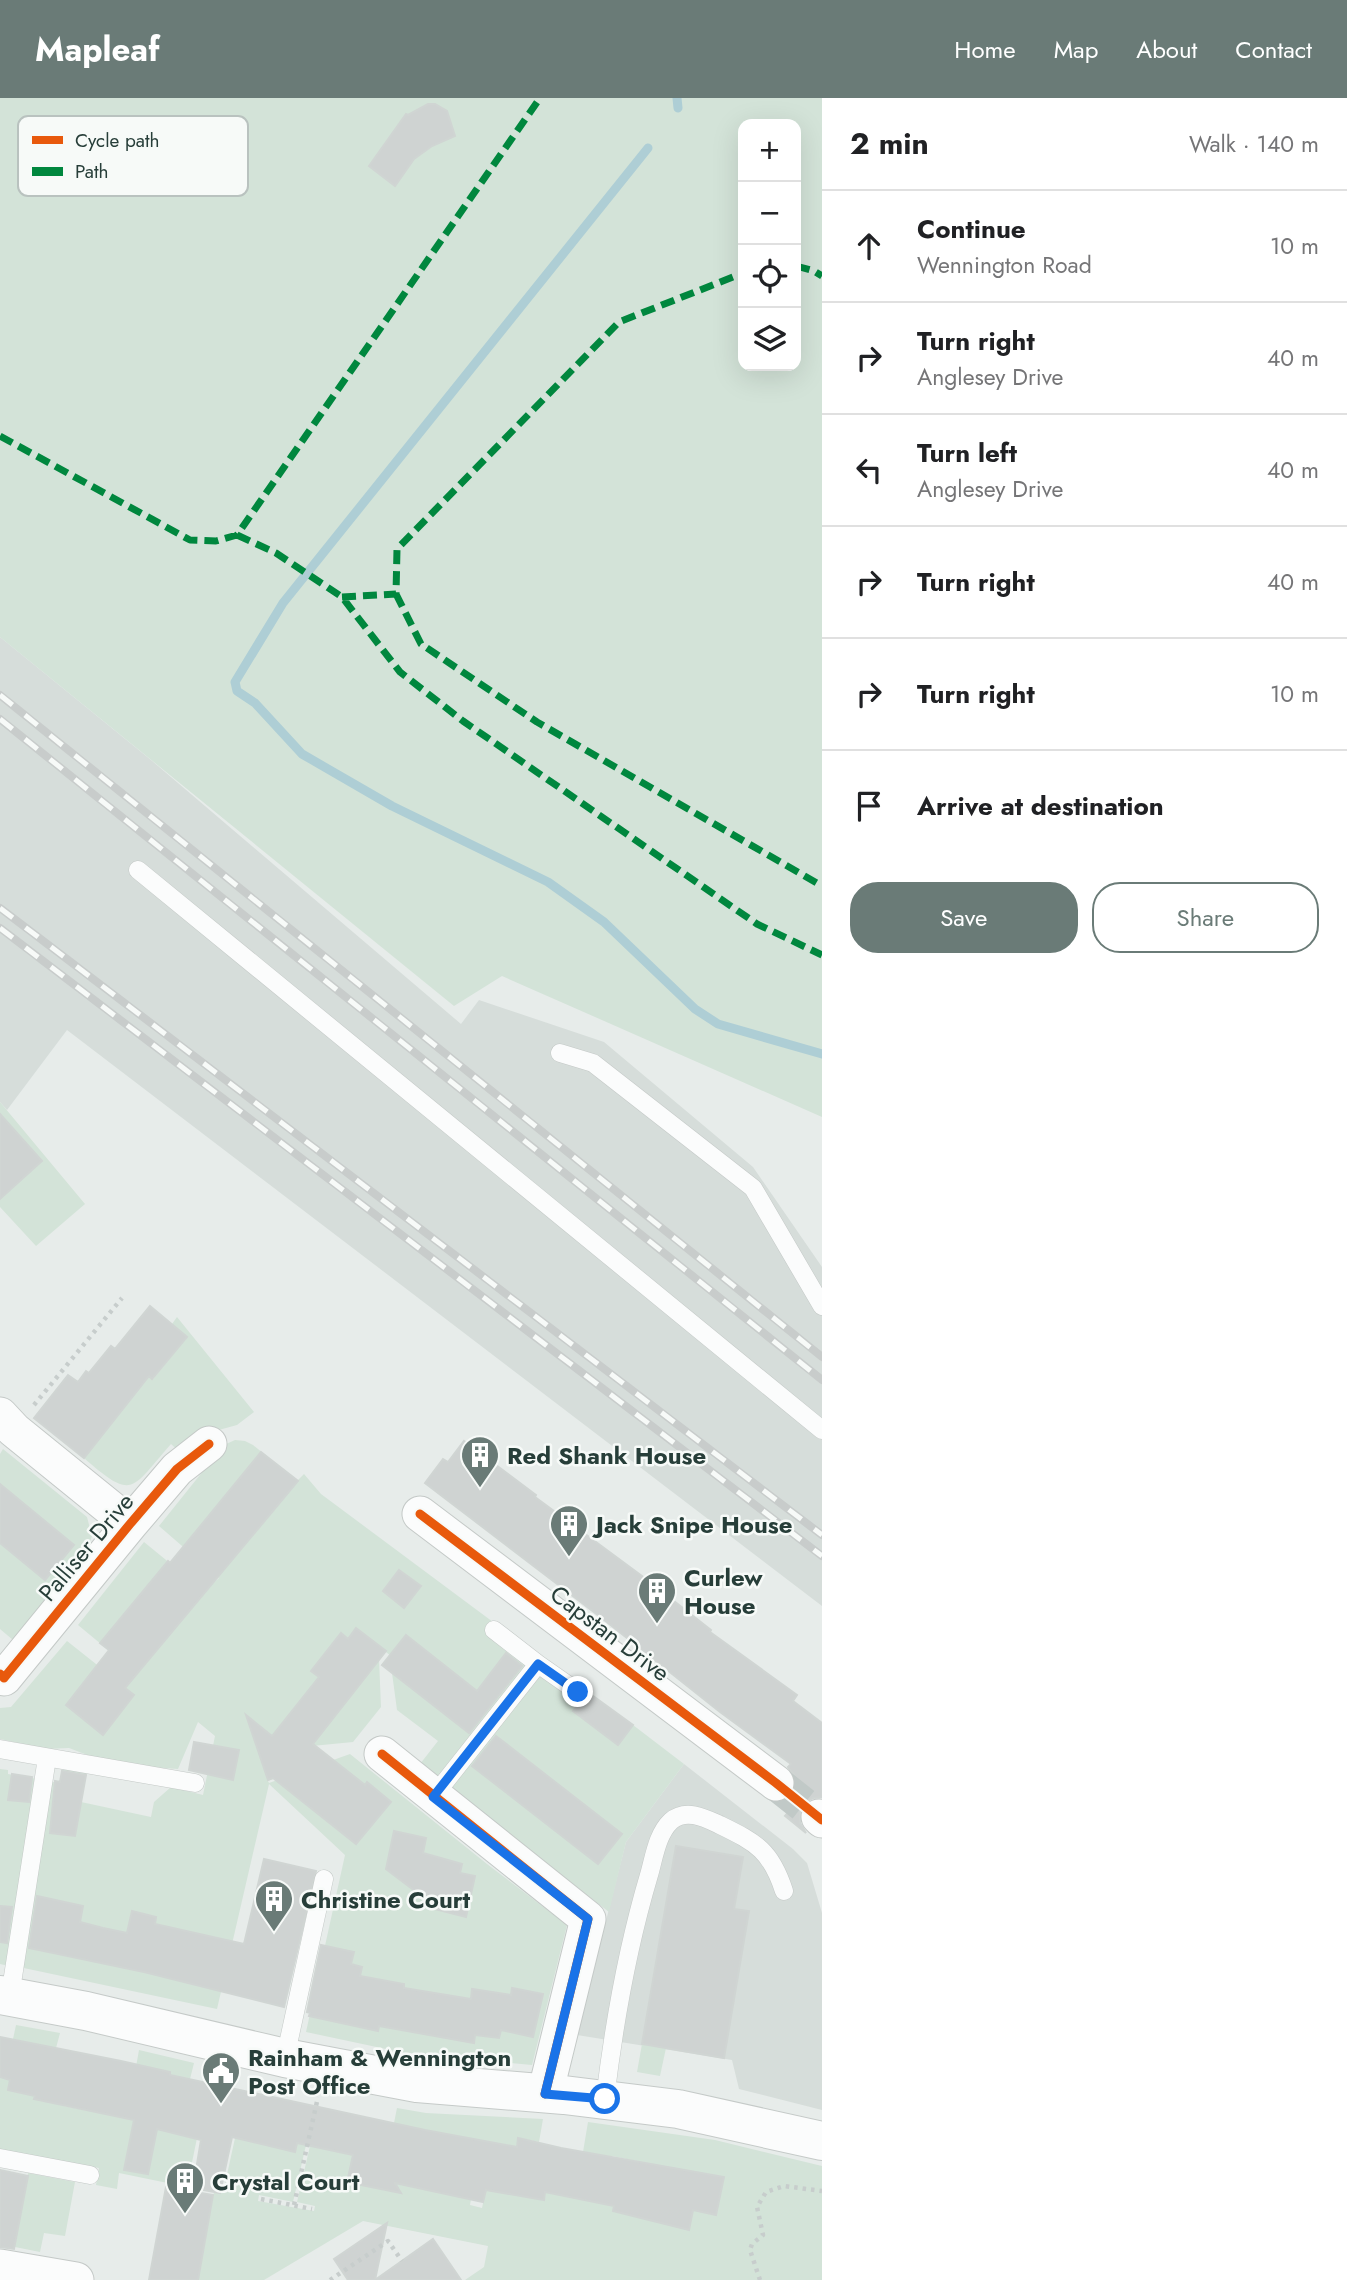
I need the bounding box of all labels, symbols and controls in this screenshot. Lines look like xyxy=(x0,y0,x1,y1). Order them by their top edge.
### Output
text: Mapleaf xyxy=(35,26,160,73)
text: Home xyxy=(954,32,1016,67)
text: Map xyxy=(1054,32,1098,67)
text: About xyxy=(1136,32,1197,67)
text: Contact xyxy=(1235,32,1312,67)
legend xyxy=(18,116,248,196)
map controls xyxy=(738,119,801,371)
button: + xyxy=(738,119,801,182)
text: 2 min xyxy=(850,122,929,165)
text: Cycle path xyxy=(75,127,160,154)
text: Walk · 140 m xyxy=(1189,127,1319,161)
text: Path xyxy=(75,158,109,185)
button: − xyxy=(738,182,801,245)
text: Continue xyxy=(917,210,1026,248)
icon: ahead xyxy=(850,227,888,265)
text: 10 m xyxy=(1270,229,1319,263)
button: locate xyxy=(738,245,801,308)
text: Wennington Road xyxy=(917,248,1092,282)
button: layers xyxy=(738,308,801,371)
text: Turn right xyxy=(917,322,1035,360)
icon: right xyxy=(850,339,888,377)
text: 40 m xyxy=(1267,341,1319,375)
text: Anglesey Drive xyxy=(917,360,1063,394)
text: Turn left xyxy=(917,434,1017,472)
icon: left xyxy=(850,451,888,489)
text: 40 m xyxy=(1267,453,1319,487)
text: Anglesey Drive xyxy=(917,472,1063,506)
icon: right xyxy=(850,563,888,601)
text: Turn right xyxy=(917,563,1035,601)
text: 40 m xyxy=(1267,565,1319,599)
icon: right xyxy=(850,675,888,713)
text: Turn right xyxy=(917,675,1035,713)
text: 10 m xyxy=(1270,677,1319,711)
icon: arrive xyxy=(850,787,888,825)
text: Arrive at destination xyxy=(917,787,1164,825)
button: Save xyxy=(850,882,1078,953)
button: Share xyxy=(1092,882,1319,953)
building icon: Red Shank House xyxy=(459,1434,501,1489)
place label: Red Shank House xyxy=(507,1438,706,1473)
street label: Palliser Drive xyxy=(30,1485,142,1609)
building icon: Jack Snipe House xyxy=(548,1503,590,1558)
place label: Jack Snipe House xyxy=(592,1507,792,1542)
place label: Curlew House xyxy=(684,1560,763,1623)
building icon: Curlew House xyxy=(636,1570,678,1625)
street label: Capstan Drive xyxy=(543,1576,677,1690)
route end xyxy=(562,1676,593,1707)
building icon: Christine Court xyxy=(253,1878,295,1933)
place label: Christine Court xyxy=(301,1882,471,1917)
place label: Rainham & Wennington Post Office xyxy=(248,2040,511,2103)
public building icon: Rainham & Wennington Post Office xyxy=(200,2050,242,2105)
route start xyxy=(589,2083,620,2114)
building icon: Crystal Court xyxy=(164,2160,206,2215)
place label: Crystal Court xyxy=(212,2164,360,2199)

